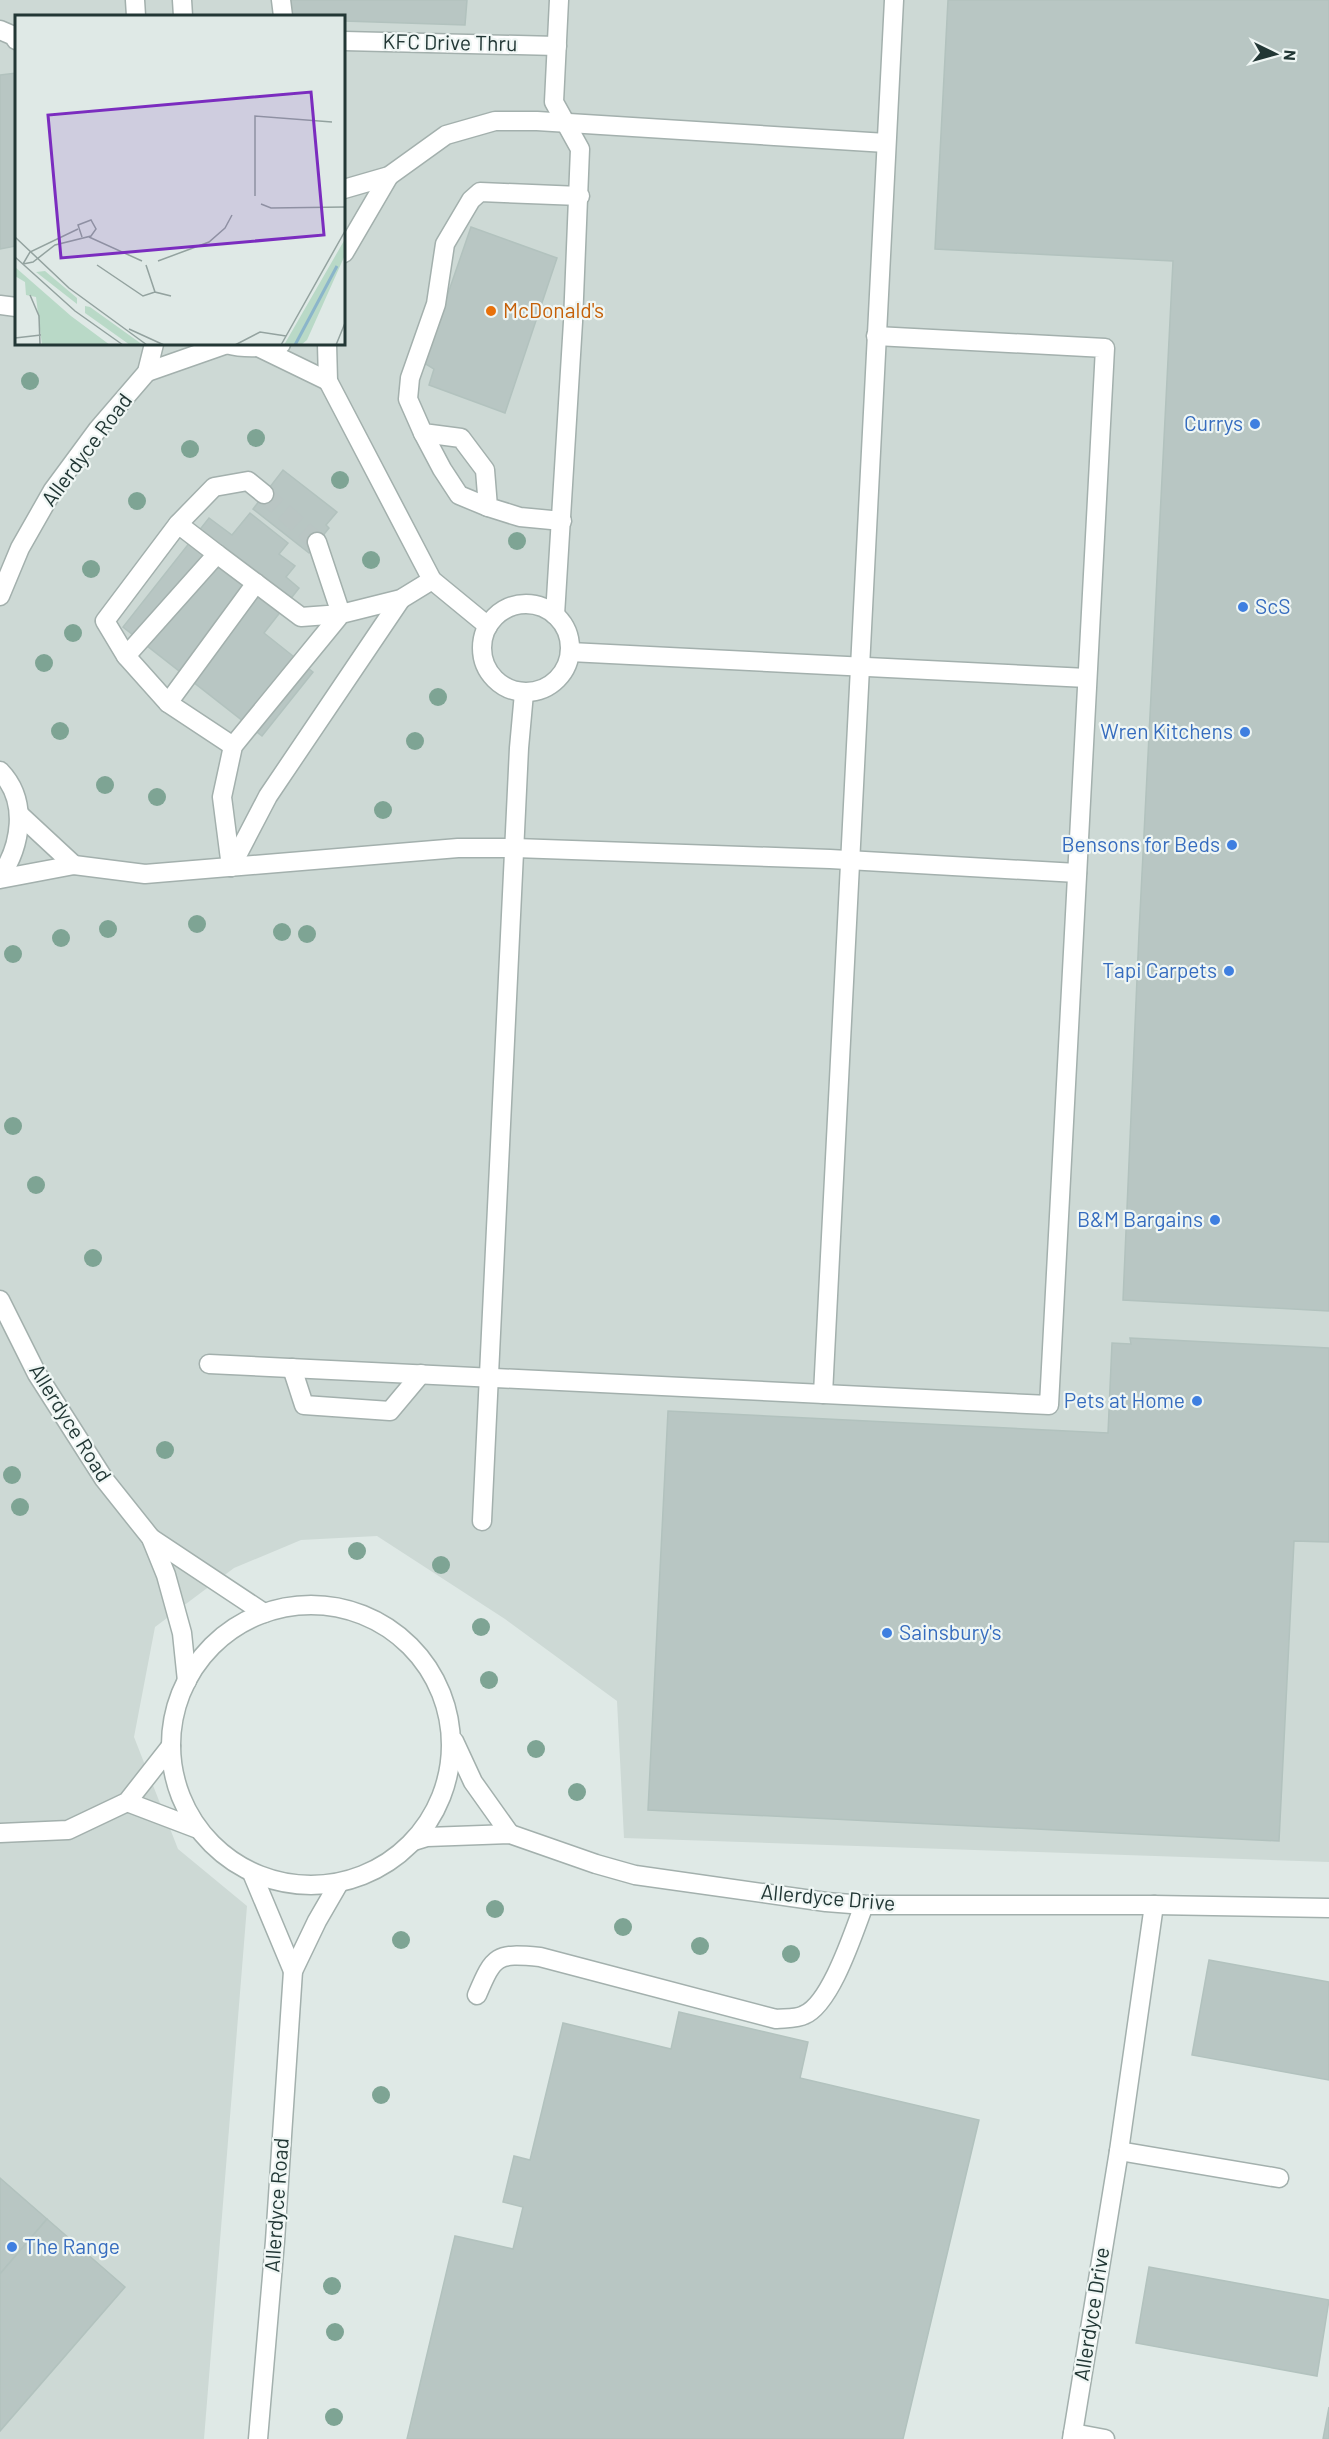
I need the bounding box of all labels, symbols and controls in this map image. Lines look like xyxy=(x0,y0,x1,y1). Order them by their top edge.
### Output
inset map xyxy=(15,15,345,345)
north arrow xyxy=(1245,24,1305,84)
street label: KFC Drive Thru xyxy=(382,28,518,55)
text: N xyxy=(1281,49,1300,61)
place label: McDonald's xyxy=(503,297,604,322)
marker: McDonald's xyxy=(484,304,498,318)
street label: Allerdyce Road xyxy=(35,388,136,510)
place label: Currys xyxy=(1184,410,1243,435)
marker: Currys xyxy=(1248,417,1262,431)
place label: ScS xyxy=(1255,593,1290,618)
marker: ScS xyxy=(1236,600,1250,614)
place label: Wren Kitchens xyxy=(1100,718,1233,743)
marker: Wren Kitchens xyxy=(1238,725,1252,739)
place label: Bensons for Beds xyxy=(1061,831,1220,856)
marker: Bensons for Beds xyxy=(1225,838,1239,852)
place label: Tapi Carpets xyxy=(1102,957,1217,982)
marker: Tapi Carpets xyxy=(1222,964,1236,978)
place label: B&M Bargains xyxy=(1077,1206,1203,1231)
marker: B&M Bargains xyxy=(1208,1213,1222,1227)
street label: Allerdyce Road xyxy=(25,1358,118,1486)
place label: Pets at Home xyxy=(1064,1387,1185,1412)
marker: Pets at Home xyxy=(1190,1394,1204,1408)
place label: Sainsbury's xyxy=(899,1619,1002,1644)
marker: Sainsbury's xyxy=(880,1626,894,1640)
street label: Allerdyce Drive xyxy=(760,1878,896,1915)
street label: Allerdyce Road xyxy=(258,2137,293,2273)
place label: The Range xyxy=(24,2233,120,2258)
marker: The Range xyxy=(5,2240,19,2254)
street label: Allerdyce Drive xyxy=(1068,2245,1113,2382)

